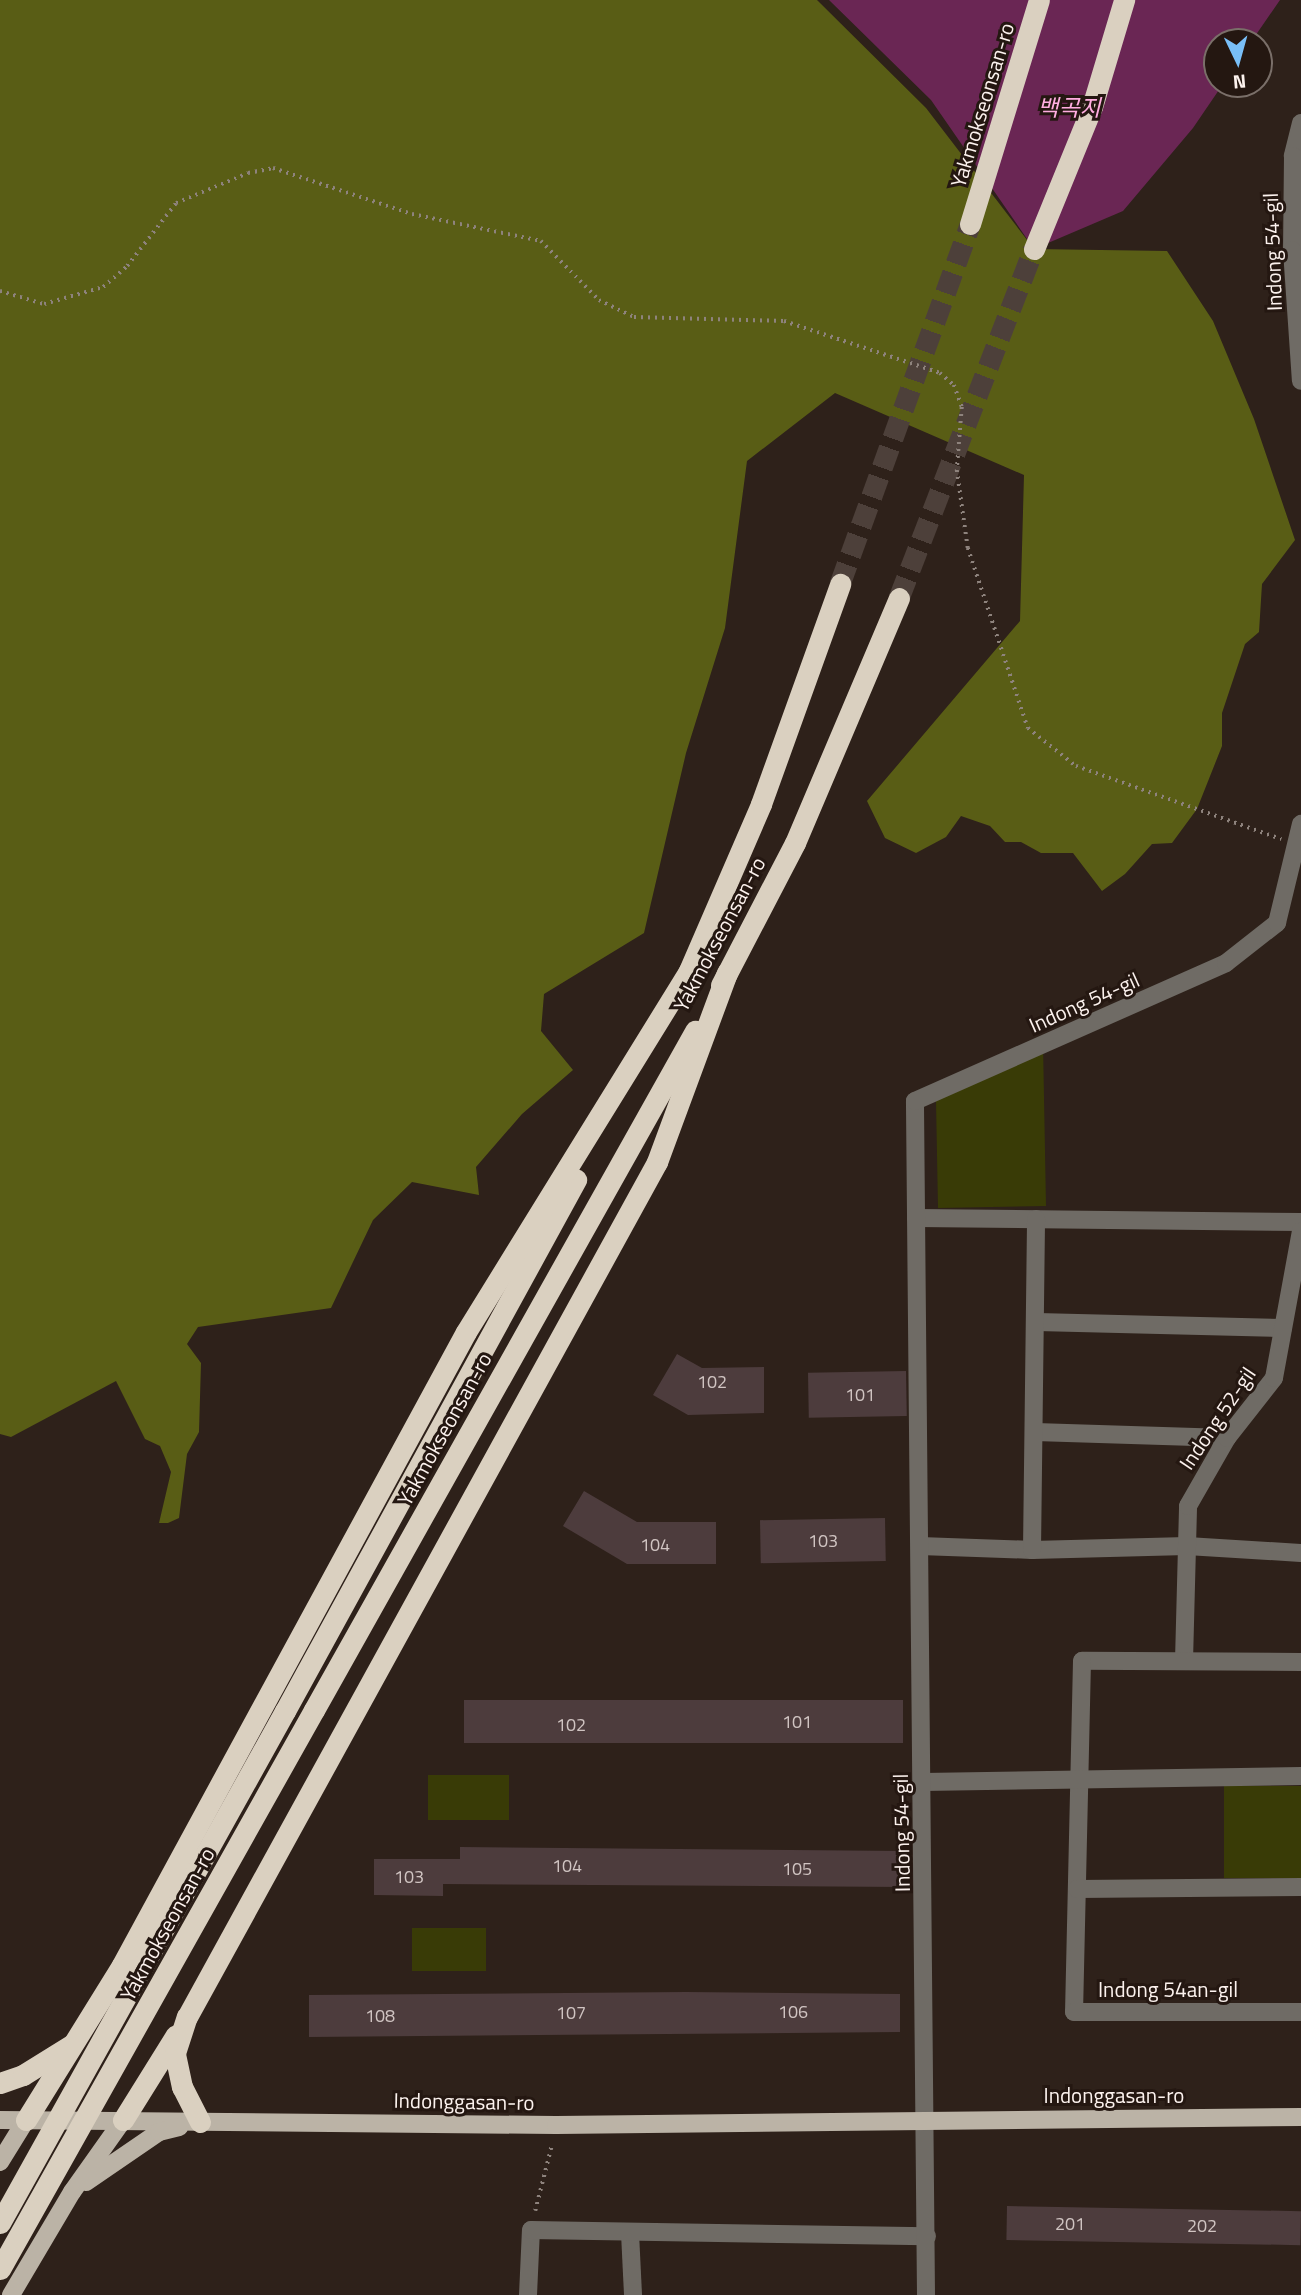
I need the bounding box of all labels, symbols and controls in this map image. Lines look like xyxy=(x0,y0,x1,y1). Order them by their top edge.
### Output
street label: Yakmokseonsan-ro xyxy=(945,20,1019,190)
north arrow xyxy=(1203,28,1273,98)
text: N xyxy=(1232,67,1248,97)
water label: 백곡지 xyxy=(1037,94,1101,122)
street label: Indong 54-gil xyxy=(1257,192,1287,312)
street label: Yakmokseonsan-ro xyxy=(668,853,770,1015)
street label: Indong 54-gil xyxy=(1025,966,1143,1038)
street label: Yakmokseonsan-ro xyxy=(392,1348,496,1510)
street label: Indong 52-gil xyxy=(1173,1362,1261,1474)
house number: 102 xyxy=(697,1371,727,1393)
house number: 101 xyxy=(845,1384,875,1406)
house number: 103 xyxy=(808,1530,838,1552)
house number: 104 xyxy=(640,1534,670,1556)
house number: 101 xyxy=(782,1711,812,1733)
house number: 102 xyxy=(556,1714,586,1736)
street label: Indong 54-gil xyxy=(887,1774,915,1892)
street label: Yakmokseonsan-ro xyxy=(115,1843,219,2005)
house number: 104 xyxy=(552,1855,582,1877)
house number: 105 xyxy=(782,1858,812,1880)
house number: 103 xyxy=(394,1866,424,1888)
street label: Indong 54an-gil xyxy=(1098,1976,1238,2002)
house number: 106 xyxy=(778,2001,808,2023)
house number: 107 xyxy=(556,2002,586,2024)
house number: 108 xyxy=(365,2005,395,2027)
street label: Indonggasan-ro xyxy=(1044,2082,1184,2108)
street label: Indonggasan-ro xyxy=(393,2087,535,2115)
house number: 201 xyxy=(1055,2213,1085,2235)
house number: 202 xyxy=(1187,2215,1217,2237)

